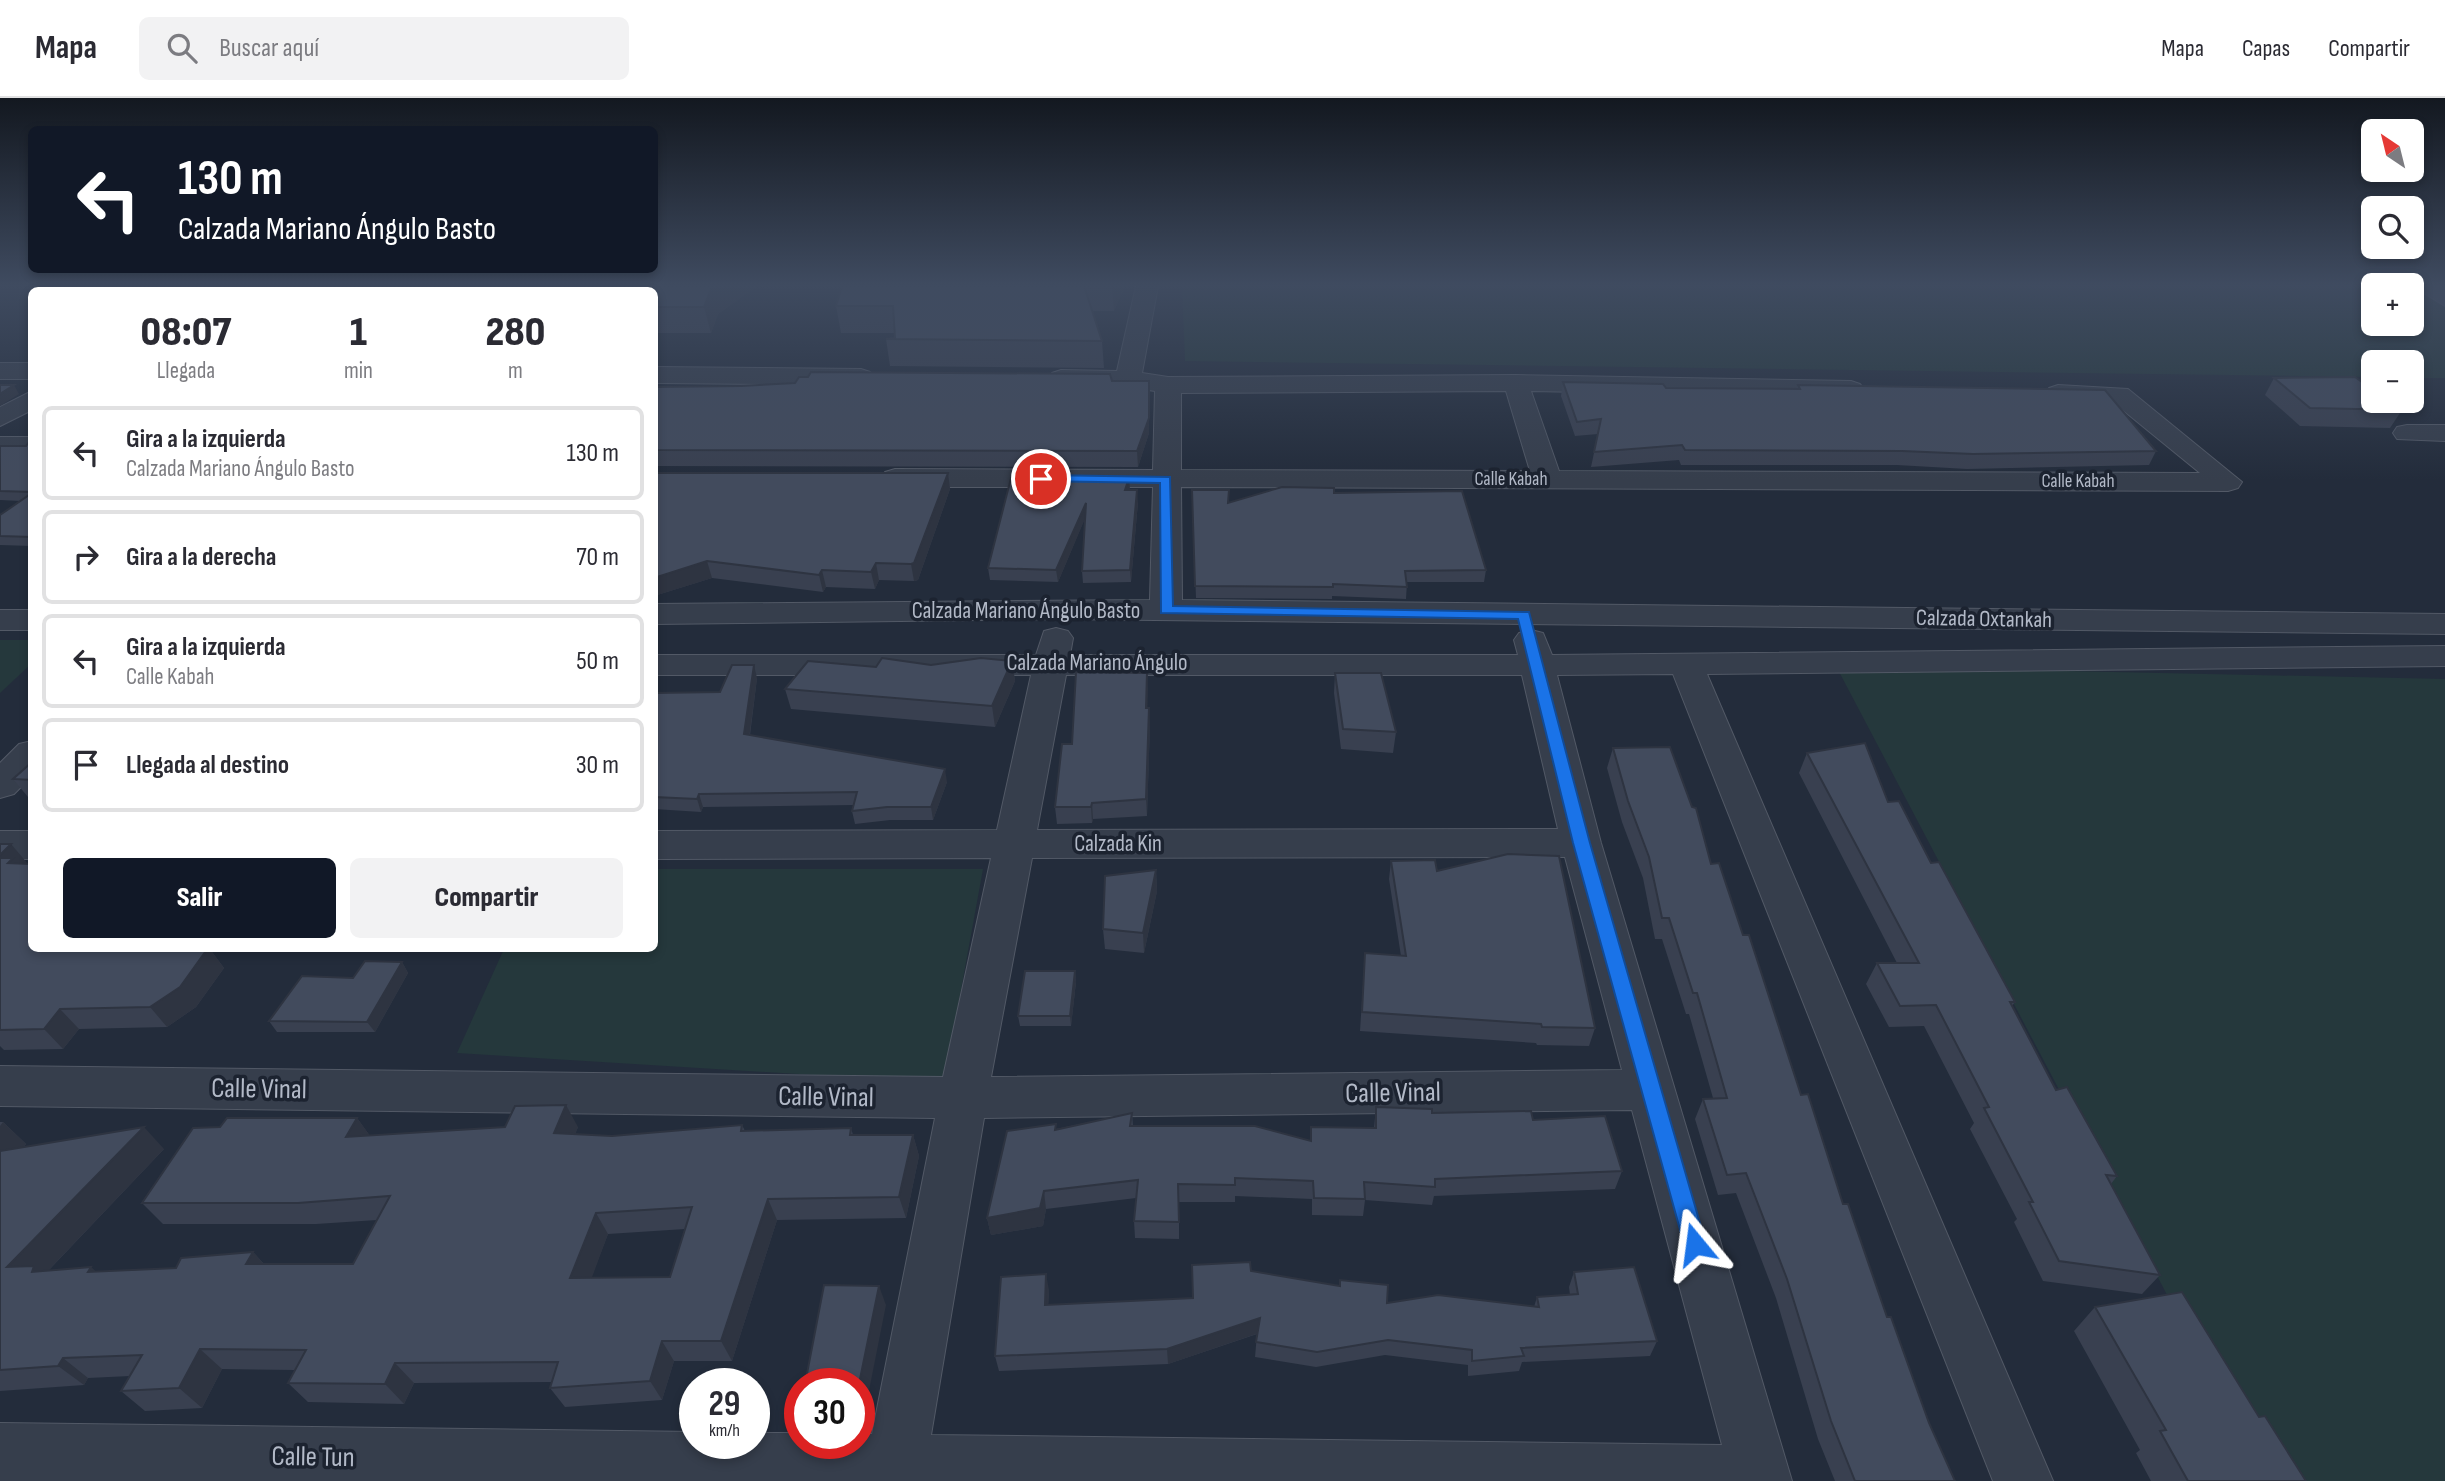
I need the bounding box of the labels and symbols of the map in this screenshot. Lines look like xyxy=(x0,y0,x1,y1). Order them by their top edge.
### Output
north arrow xyxy=(2361,119,2424,182)
pin xyxy=(1011,449,1071,509)
street label: Calle Kabah xyxy=(1474,468,1548,491)
street label: Calle Kabah xyxy=(2041,470,2115,493)
street label: Calzada Mariano Ángulo Basto xyxy=(912,597,1140,625)
street label: Calzada Oxtankah xyxy=(1916,604,2052,634)
street label: Calzada Mariano Ángulo xyxy=(1006,649,1188,677)
street label: Calzada Kin xyxy=(1074,830,1162,858)
street label: Calle Vinal xyxy=(211,1072,307,1106)
street label: Calle Vinal xyxy=(1345,1076,1441,1110)
street label: Calle Vinal xyxy=(778,1080,874,1114)
position arrow xyxy=(1658,1207,1732,1281)
speed limit sign: 30 xyxy=(784,1368,875,1459)
street label: Calle Tun xyxy=(271,1440,355,1474)

